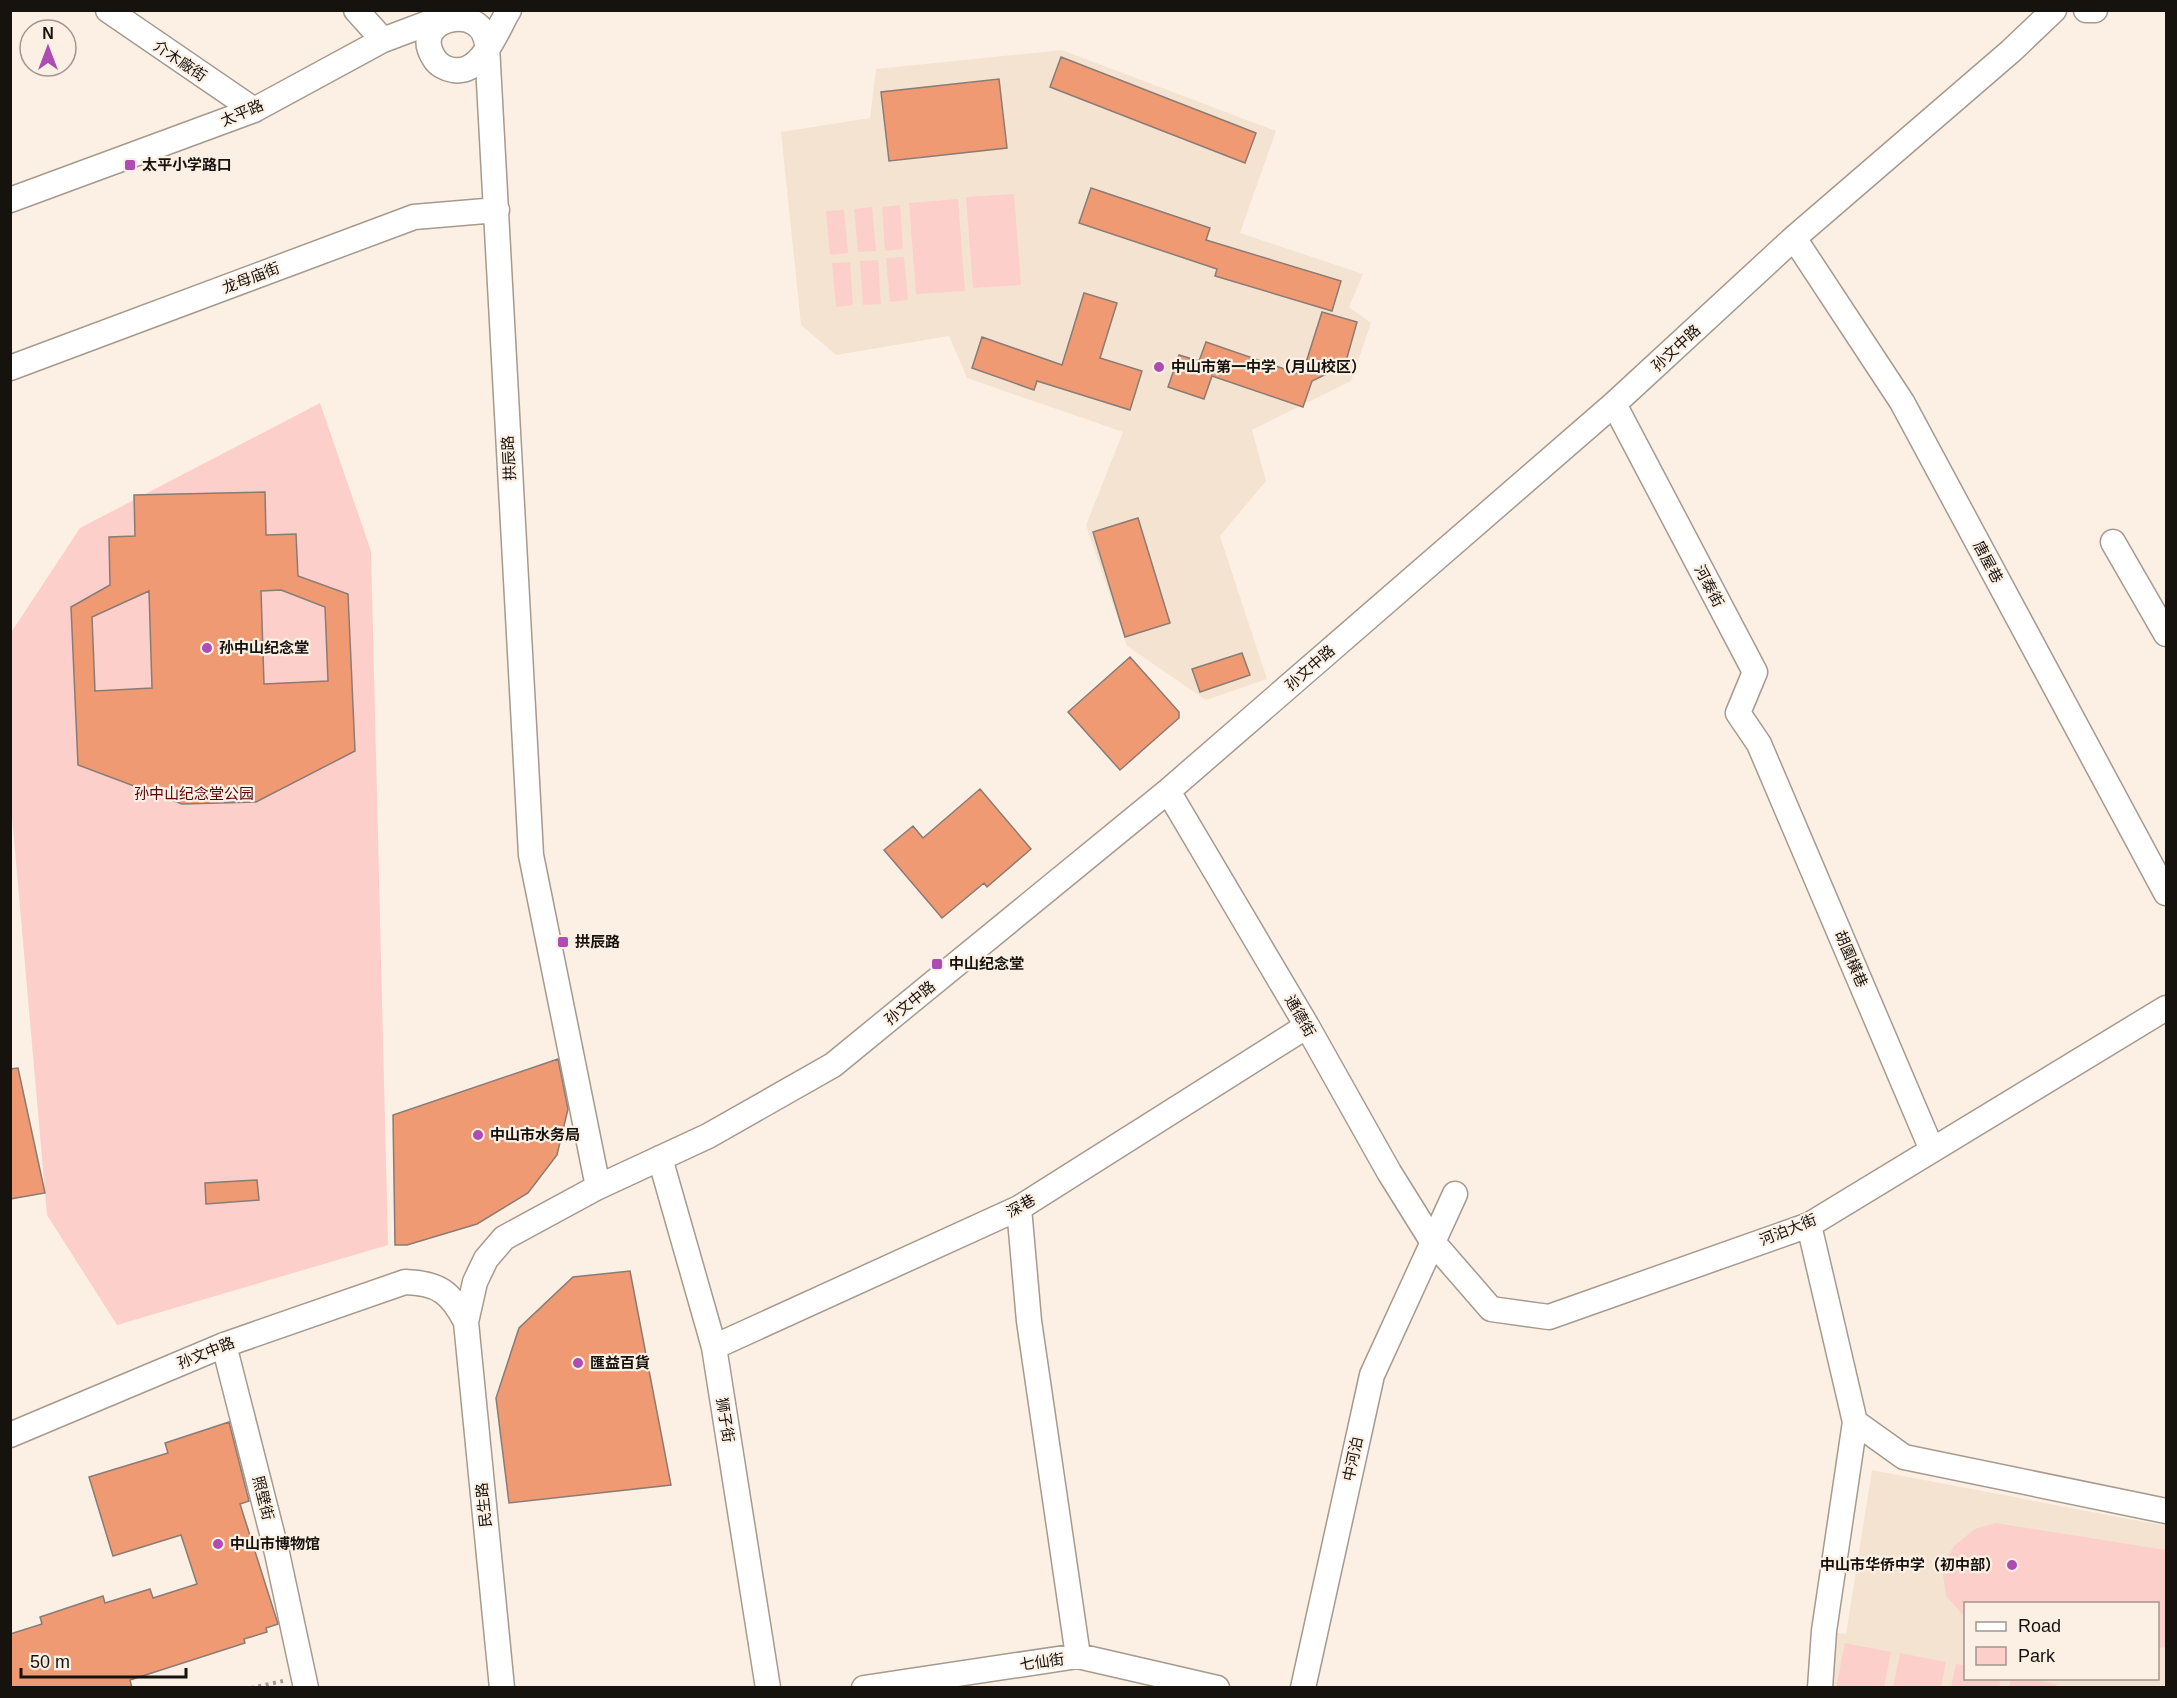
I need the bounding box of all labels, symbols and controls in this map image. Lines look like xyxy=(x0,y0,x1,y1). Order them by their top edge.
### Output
north arrow xyxy=(18,18,78,78)
text: N xyxy=(42,25,54,42)
street label: 介木廠街 xyxy=(151,37,210,84)
street label: 太平路 xyxy=(218,96,266,129)
place label: 太平小学路口 xyxy=(142,156,232,173)
marker: 太平小学路口 xyxy=(123,158,137,172)
street label: 龙母庙街 xyxy=(220,259,282,296)
street label: 孙文中路 xyxy=(1648,321,1703,374)
place label: 中山市第一中学（月山校区） xyxy=(1171,358,1366,375)
marker: 中山市第一中学（月山校区） xyxy=(1152,360,1166,374)
street label: 拱辰路 xyxy=(499,435,518,481)
street label: 唐屋巷 xyxy=(1970,538,2007,586)
street label: 河泰街 xyxy=(1691,562,1728,610)
place label: 孙中山纪念堂 xyxy=(219,639,309,656)
marker: 孙中山纪念堂 xyxy=(200,641,214,655)
street label: 孙文中路 xyxy=(1281,642,1338,694)
park label: 孙中山纪念堂公园 xyxy=(134,785,254,802)
street label: 胡園橫巷 xyxy=(1832,928,1871,990)
place label: 拱辰路 xyxy=(575,933,620,950)
marker: 拱辰路 xyxy=(556,935,570,949)
place label: 中山纪念堂 xyxy=(949,955,1024,972)
marker: 中山纪念堂 xyxy=(930,957,944,971)
street label: 孙文中路 xyxy=(881,977,938,1028)
street label: 通德街 xyxy=(1282,992,1319,1039)
place label: 中山市水务局 xyxy=(490,1126,580,1143)
marker: 中山市水务局 xyxy=(471,1128,485,1142)
street label: 深巷 xyxy=(1004,1191,1038,1220)
street label: 河泊大街 xyxy=(1757,1210,1819,1249)
street label: 孙文中路 xyxy=(175,1333,237,1372)
place label: 匯益百貨 xyxy=(590,1354,650,1371)
marker: 匯益百貨 xyxy=(571,1356,585,1370)
street label: 狮子街 xyxy=(714,1396,737,1443)
street label: 中河泊 xyxy=(1340,1435,1366,1483)
street label: 照壁街 xyxy=(250,1474,277,1522)
street label: 民生路 xyxy=(473,1482,494,1528)
place label: 中山市博物馆 xyxy=(230,1535,320,1552)
marker: 中山市博物馆 xyxy=(211,1537,225,1551)
place label: 中山市华侨中学（初中部） xyxy=(1820,1556,2000,1573)
marker: 中山市华侨中学（初中部） xyxy=(2005,1558,2019,1572)
legend xyxy=(1964,1602,2159,1680)
text: Road xyxy=(2018,1616,2061,1636)
scale bar xyxy=(21,1641,186,1679)
text: Park xyxy=(2018,1646,2056,1666)
street label: 七仙街 xyxy=(1018,1650,1065,1673)
text: 50 m xyxy=(30,1652,70,1672)

